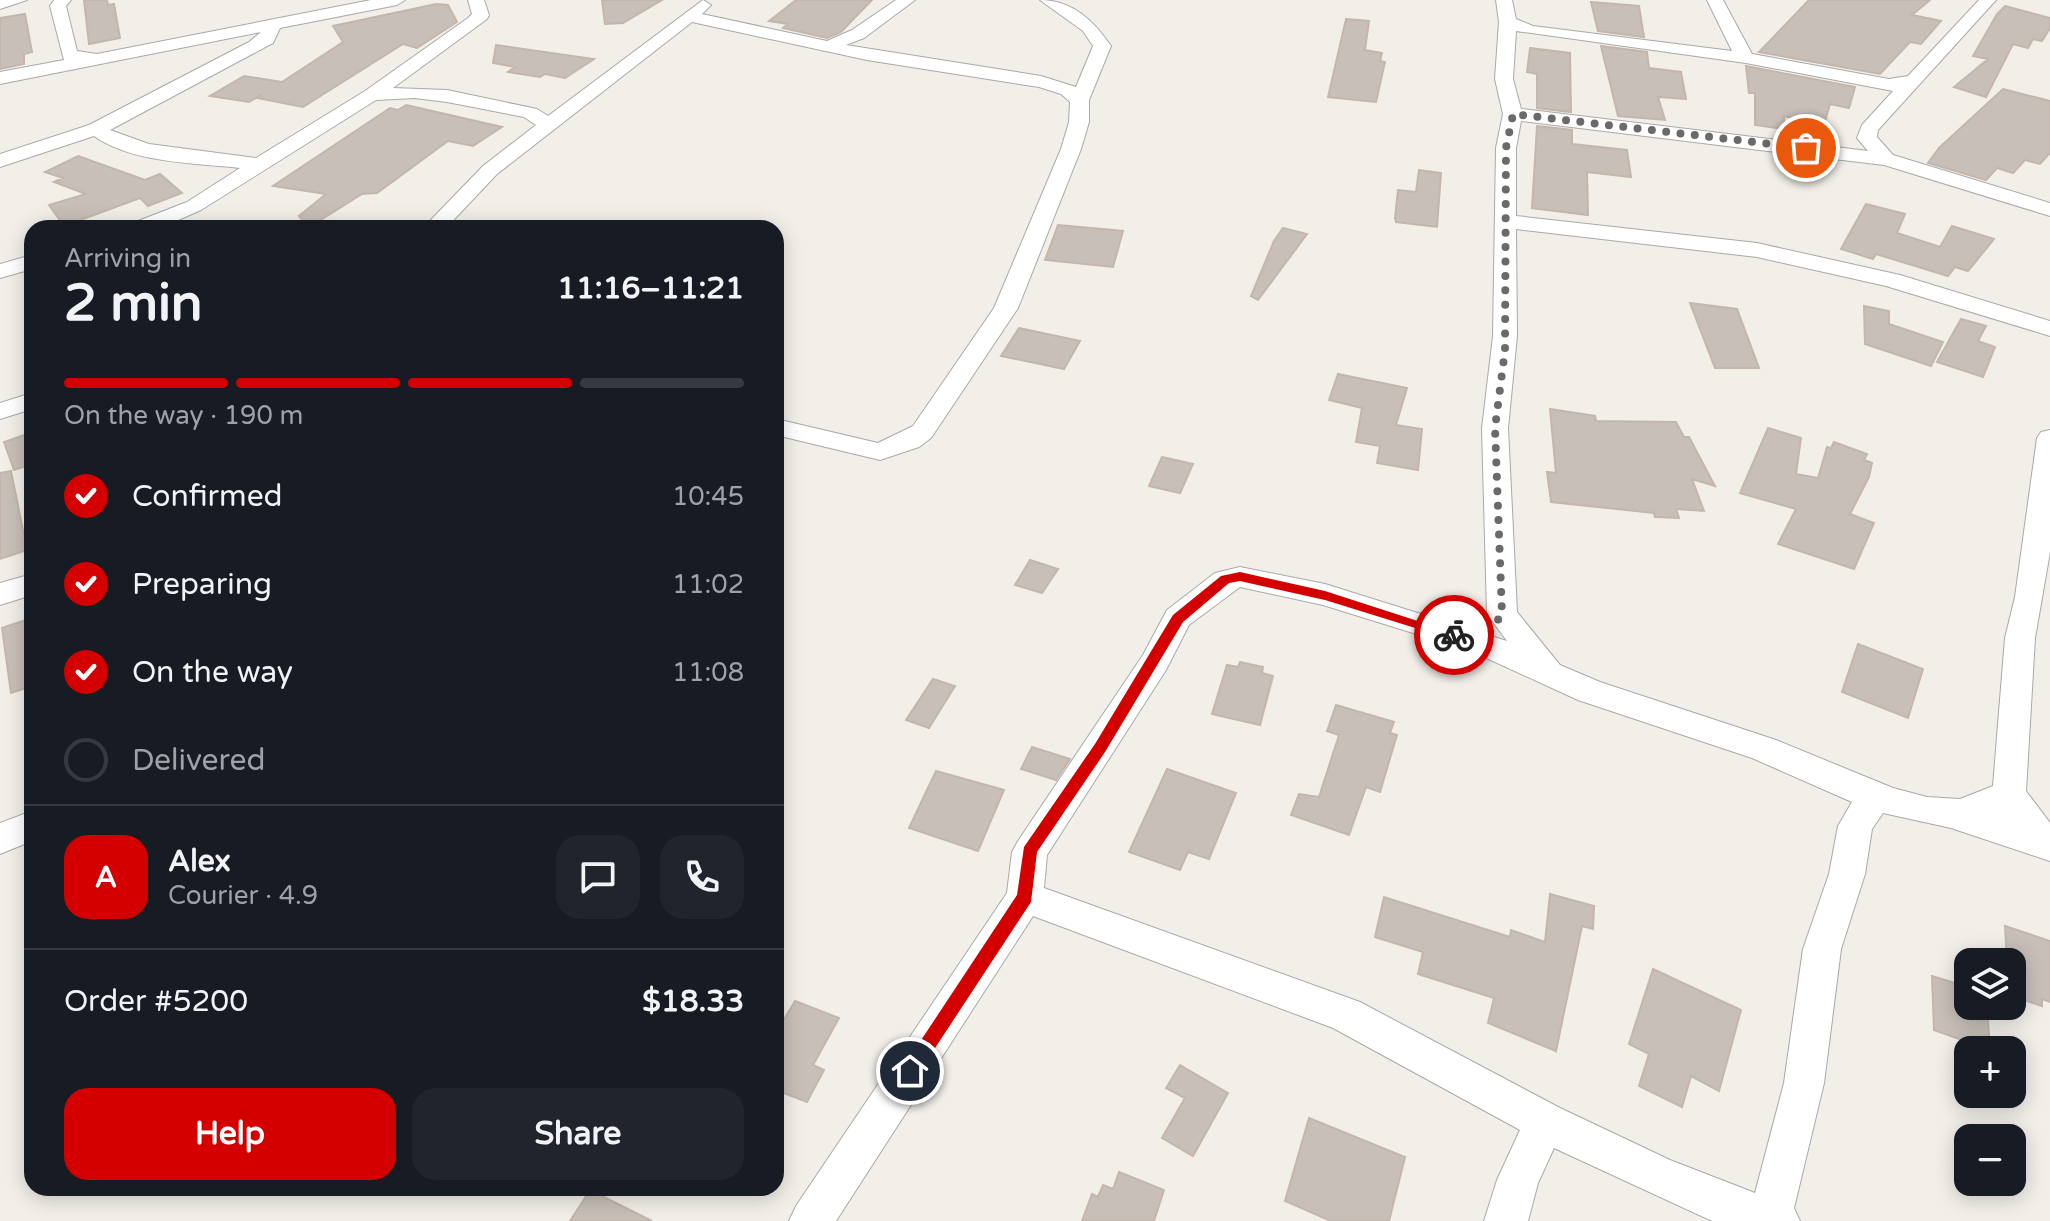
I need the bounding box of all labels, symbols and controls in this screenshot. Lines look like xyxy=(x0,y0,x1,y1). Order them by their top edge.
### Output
pin xyxy=(1772,114,1840,182)
icon: bag xyxy=(1784,126,1828,170)
text: Arriving in xyxy=(64,243,191,274)
text: 11:16–11:21 xyxy=(557,270,744,307)
text: 2 min xyxy=(64,272,203,335)
text: On the way · 190 m xyxy=(64,400,303,431)
icon: check xyxy=(64,474,108,518)
text: Confirmed xyxy=(132,478,283,515)
text: 10:45 xyxy=(672,481,744,512)
icon: check xyxy=(64,562,108,606)
text: Preparing xyxy=(132,566,272,603)
text: 11:02 xyxy=(672,569,744,600)
courier xyxy=(1414,595,1494,675)
icon: bike xyxy=(1432,613,1476,657)
icon: check xyxy=(64,650,108,694)
text: On the way xyxy=(132,654,293,691)
text: 11:08 xyxy=(672,657,744,688)
text: Delivered xyxy=(132,742,266,779)
button: chat xyxy=(556,835,640,919)
button: phone xyxy=(660,835,744,919)
text: Alex xyxy=(168,843,231,880)
text: A xyxy=(95,859,117,896)
text: Courier · 4.9 xyxy=(168,880,318,911)
map controls xyxy=(1954,948,2026,1196)
button: layers xyxy=(1954,948,2026,1020)
text: Order #5200 xyxy=(64,983,248,1020)
text: $18.33 xyxy=(642,983,744,1020)
button: + xyxy=(1954,1036,2026,1108)
pin xyxy=(876,1037,944,1105)
icon: home xyxy=(888,1049,932,1093)
button: Help xyxy=(64,1088,396,1180)
button: Share xyxy=(412,1088,744,1180)
button: − xyxy=(1954,1124,2026,1196)

